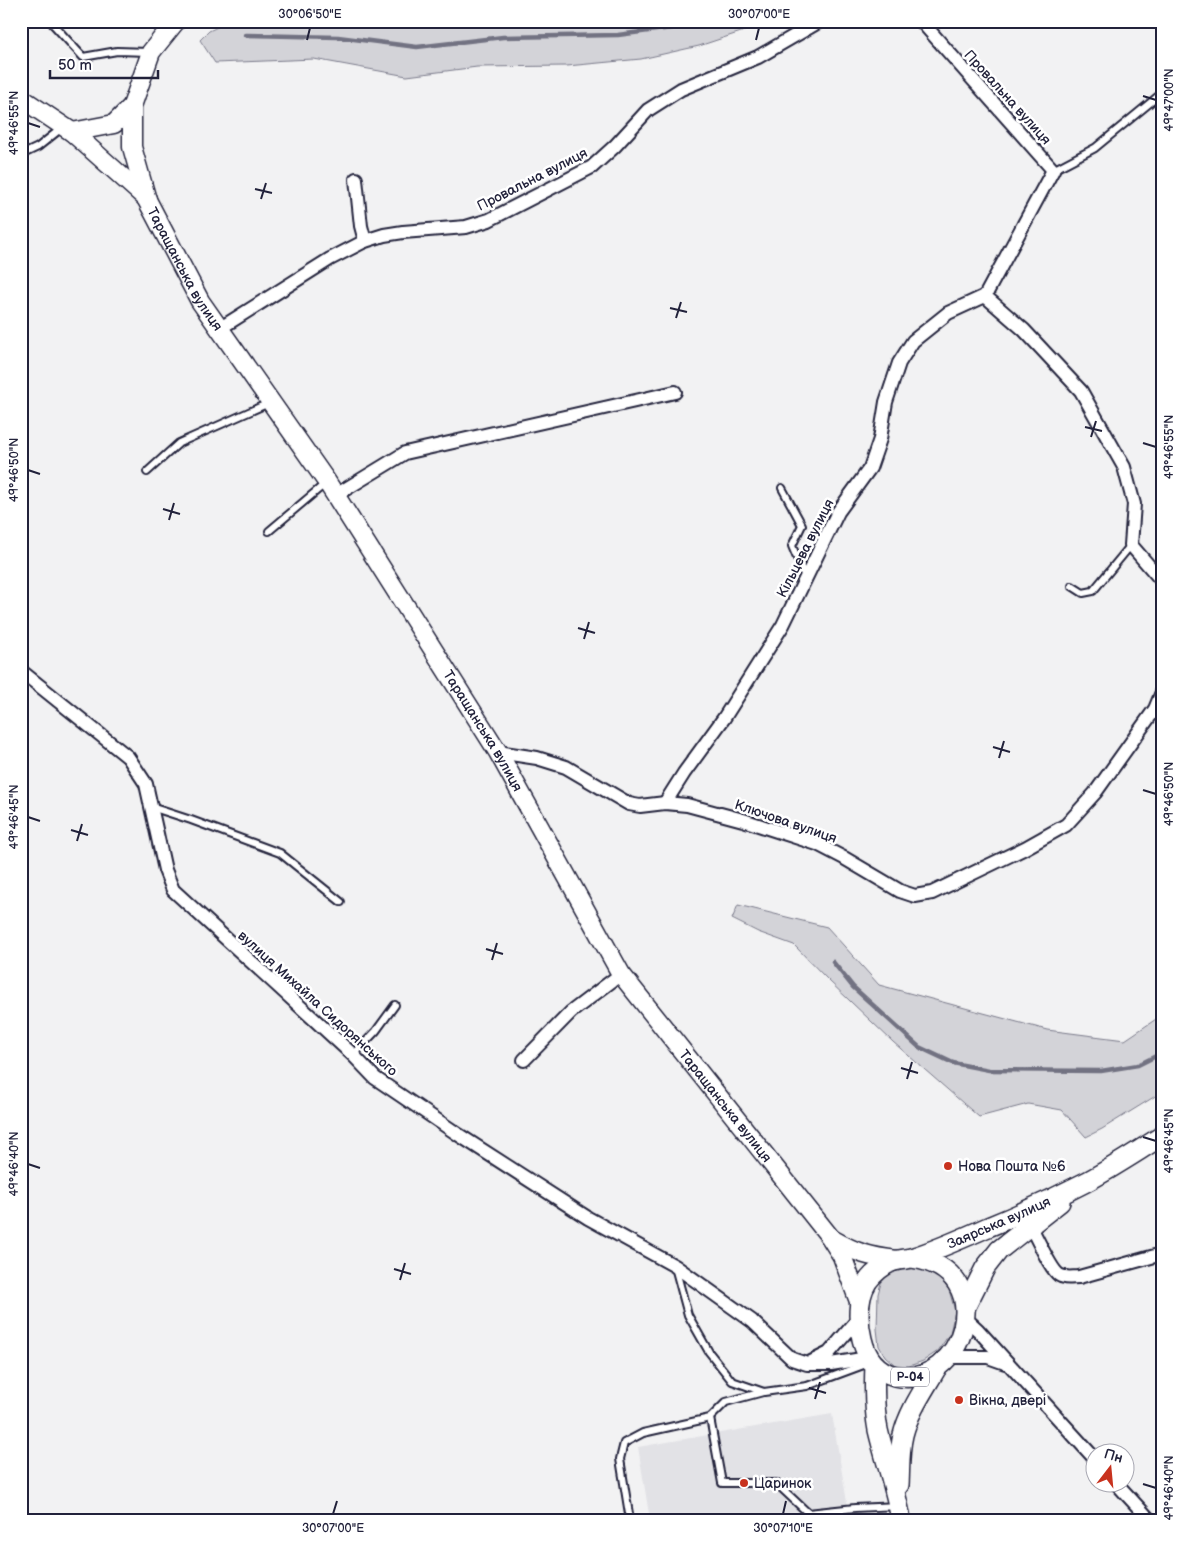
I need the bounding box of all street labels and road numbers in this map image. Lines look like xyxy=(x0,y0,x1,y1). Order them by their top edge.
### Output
street label: Провальна вулиця xyxy=(961,46,1055,148)
street label: Провальна вулиця xyxy=(474,144,591,215)
street label: Таращанська вулиця xyxy=(143,205,226,334)
street label: Кільцева вулиця xyxy=(773,496,838,600)
street label: Таращанська вулиця xyxy=(439,667,526,795)
street label: Ключова вулиця xyxy=(733,796,839,847)
street label: вулиця Михайла Сидорянського xyxy=(234,927,401,1080)
street label: Таращанська вулиця xyxy=(675,1046,775,1166)
street label: Заярська вулиця xyxy=(945,1193,1053,1253)
road number: Р-04 xyxy=(891,1368,929,1386)

